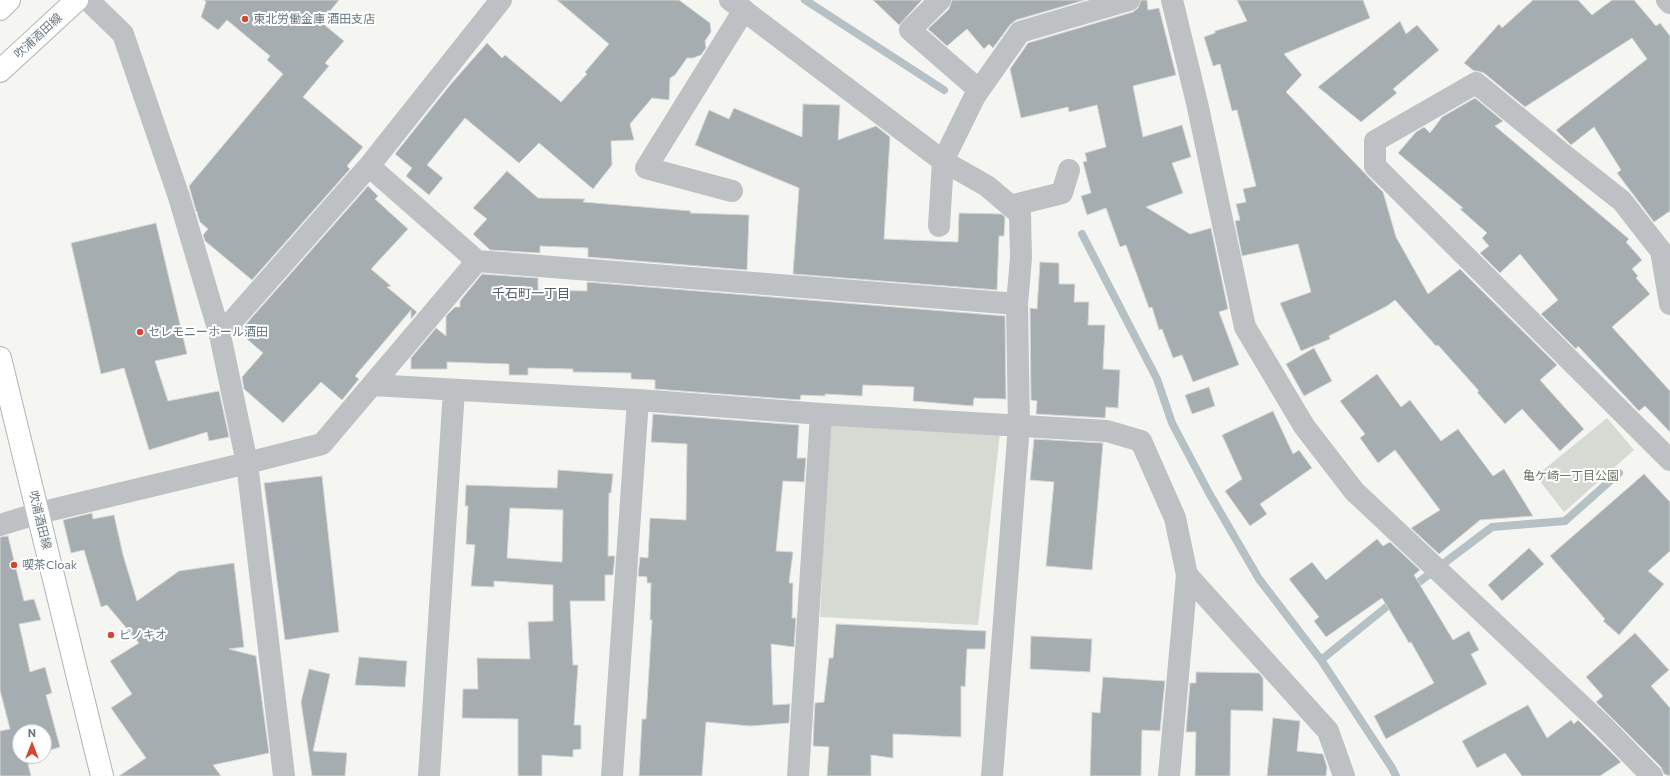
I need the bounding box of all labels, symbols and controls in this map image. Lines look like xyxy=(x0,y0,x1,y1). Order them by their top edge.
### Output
street label: 吹浦酒田線 xyxy=(11,10,65,62)
place label: 東北労働金庫 酒田支店 xyxy=(253,12,375,26)
marker: 東北労働金庫 酒田支店 xyxy=(240,14,250,24)
district label: 千石町一丁目 xyxy=(492,286,570,302)
place label: セレモニーホール酒田 xyxy=(148,325,268,339)
marker: セレモニーホール酒田 xyxy=(135,327,145,337)
park label: 亀ケ崎一丁目公園 xyxy=(1523,469,1619,483)
street label: 吹浦酒田線 xyxy=(26,489,54,551)
place label: 喫茶Cloak xyxy=(22,558,77,572)
marker: 喫茶Cloak xyxy=(9,560,19,570)
place label: ピノキオ xyxy=(119,628,167,642)
marker: ピノキオ xyxy=(106,630,116,640)
north arrow xyxy=(12,724,52,764)
text: N xyxy=(28,726,36,739)

